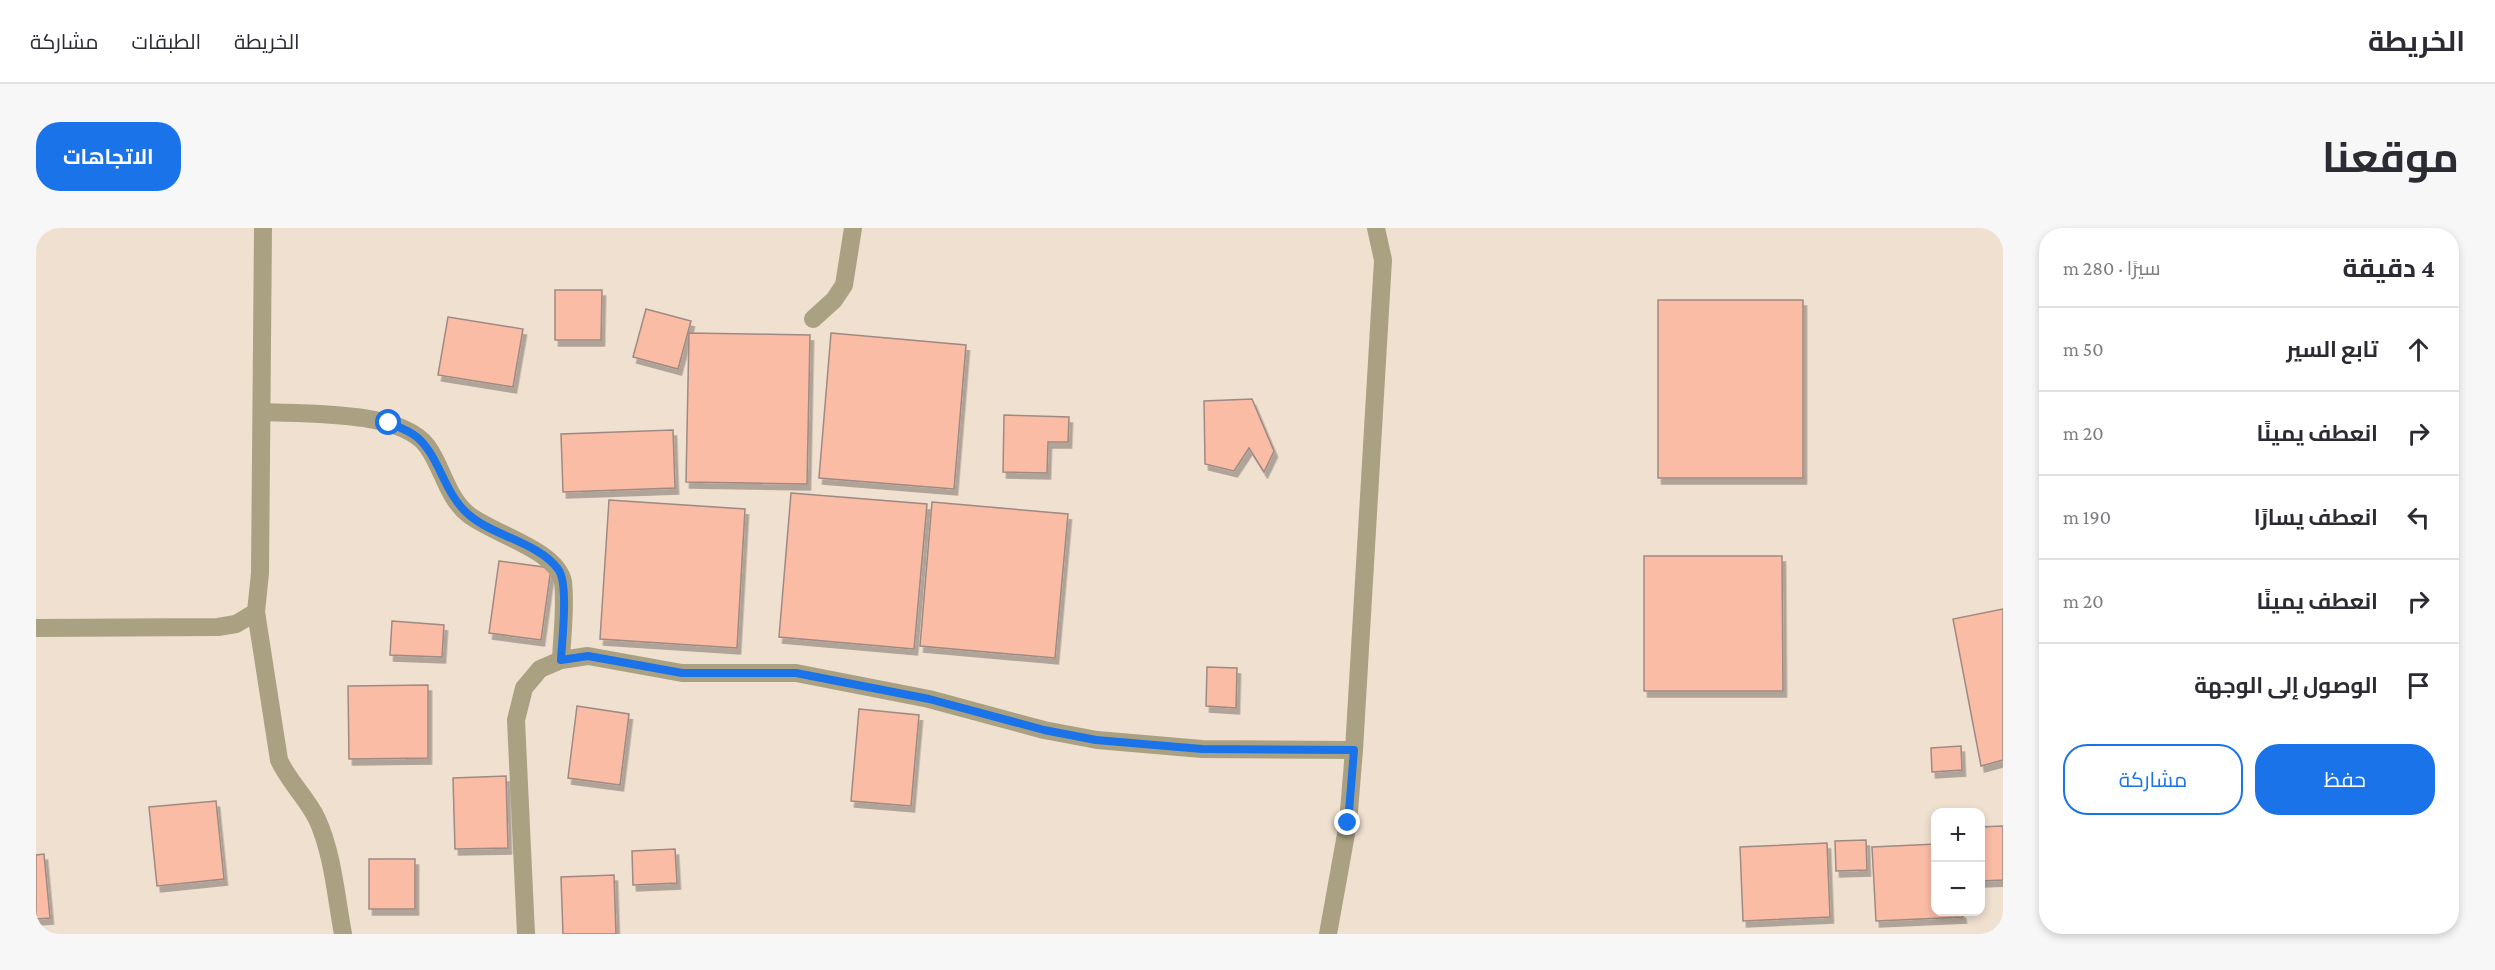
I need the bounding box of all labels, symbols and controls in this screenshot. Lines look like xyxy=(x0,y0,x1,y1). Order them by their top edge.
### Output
text: الخريطة xyxy=(2368,26,2465,57)
text: مشاركة xyxy=(30,30,99,54)
text: الطبقات xyxy=(132,30,201,54)
text: الخريطة xyxy=(234,30,300,54)
button: الاتجاهات xyxy=(36,122,181,191)
text: موقعنا xyxy=(2322,134,2459,181)
text: 4 دقيقة xyxy=(2342,254,2435,283)
text: سيرًا · 280 m xyxy=(2063,257,2161,279)
icon: ahead xyxy=(2402,333,2435,366)
text: تابع السير xyxy=(2286,337,2378,362)
text: 50 m xyxy=(2063,338,2104,360)
route start xyxy=(375,409,401,435)
icon: right xyxy=(2402,417,2435,450)
text: انعطف يمينًا xyxy=(2256,421,2378,446)
text: 20 m xyxy=(2063,422,2104,444)
icon: left xyxy=(2402,501,2435,534)
text: انعطف يسارًا xyxy=(2254,505,2378,530)
text: 190 m xyxy=(2063,506,2111,528)
icon: right xyxy=(2402,585,2435,618)
text: انعطف يمينًا xyxy=(2256,589,2378,614)
text: 20 m xyxy=(2063,590,2104,612)
icon: arrive xyxy=(2402,669,2435,702)
text: الوصول إلى الوجهة xyxy=(2194,673,2378,698)
button: مشاركة xyxy=(2063,744,2243,815)
button: حفظ xyxy=(2255,744,2435,815)
map controls xyxy=(1931,808,1985,916)
button: + xyxy=(1931,808,1985,862)
route end xyxy=(1334,809,1360,835)
button: − xyxy=(1931,862,1985,916)

